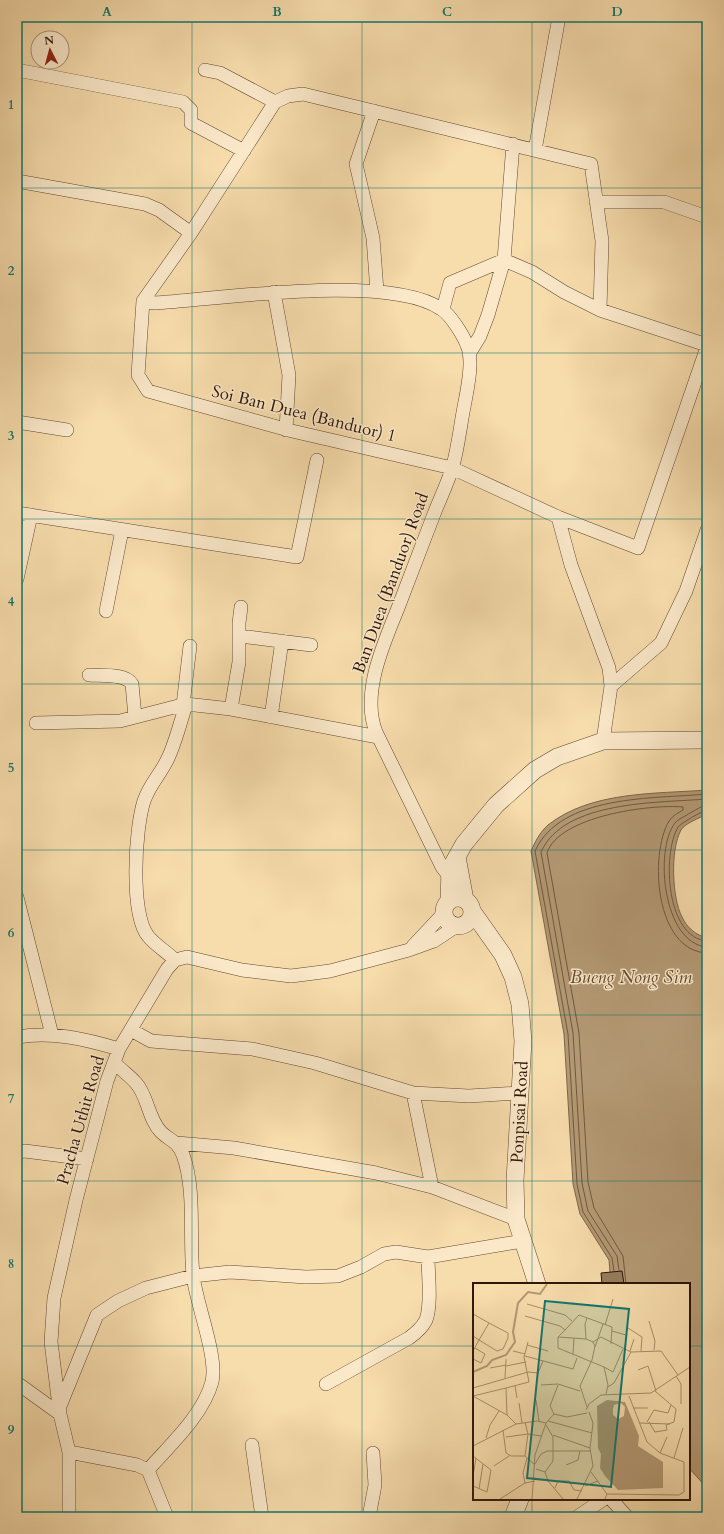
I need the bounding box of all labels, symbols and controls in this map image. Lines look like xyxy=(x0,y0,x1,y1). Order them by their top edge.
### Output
text: A xyxy=(102,3,112,21)
text: B xyxy=(272,3,282,21)
text: C xyxy=(442,3,452,21)
text: D xyxy=(611,3,623,21)
north arrow xyxy=(30,30,70,70)
text: N xyxy=(43,33,55,49)
text: 1 xyxy=(8,96,14,114)
text: 2 xyxy=(8,262,15,280)
street label: Soi Ban Duea (Banduor) 1 xyxy=(209,379,399,448)
text: 3 xyxy=(8,427,15,445)
street label: Ban Duea (Banduor) Road xyxy=(347,490,434,677)
text: 4 xyxy=(8,593,15,611)
text: 5 xyxy=(8,759,14,777)
text: 6 xyxy=(8,924,15,942)
water label: Bueng Nong Sim xyxy=(570,965,692,990)
street label: Pracha Uthit Road xyxy=(51,1053,110,1187)
street label: Ponpisai Road xyxy=(505,1060,534,1164)
text: 7 xyxy=(8,1090,15,1108)
text: 8 xyxy=(8,1255,14,1273)
inset map xyxy=(473,1283,690,1500)
text: 9 xyxy=(8,1421,15,1439)

